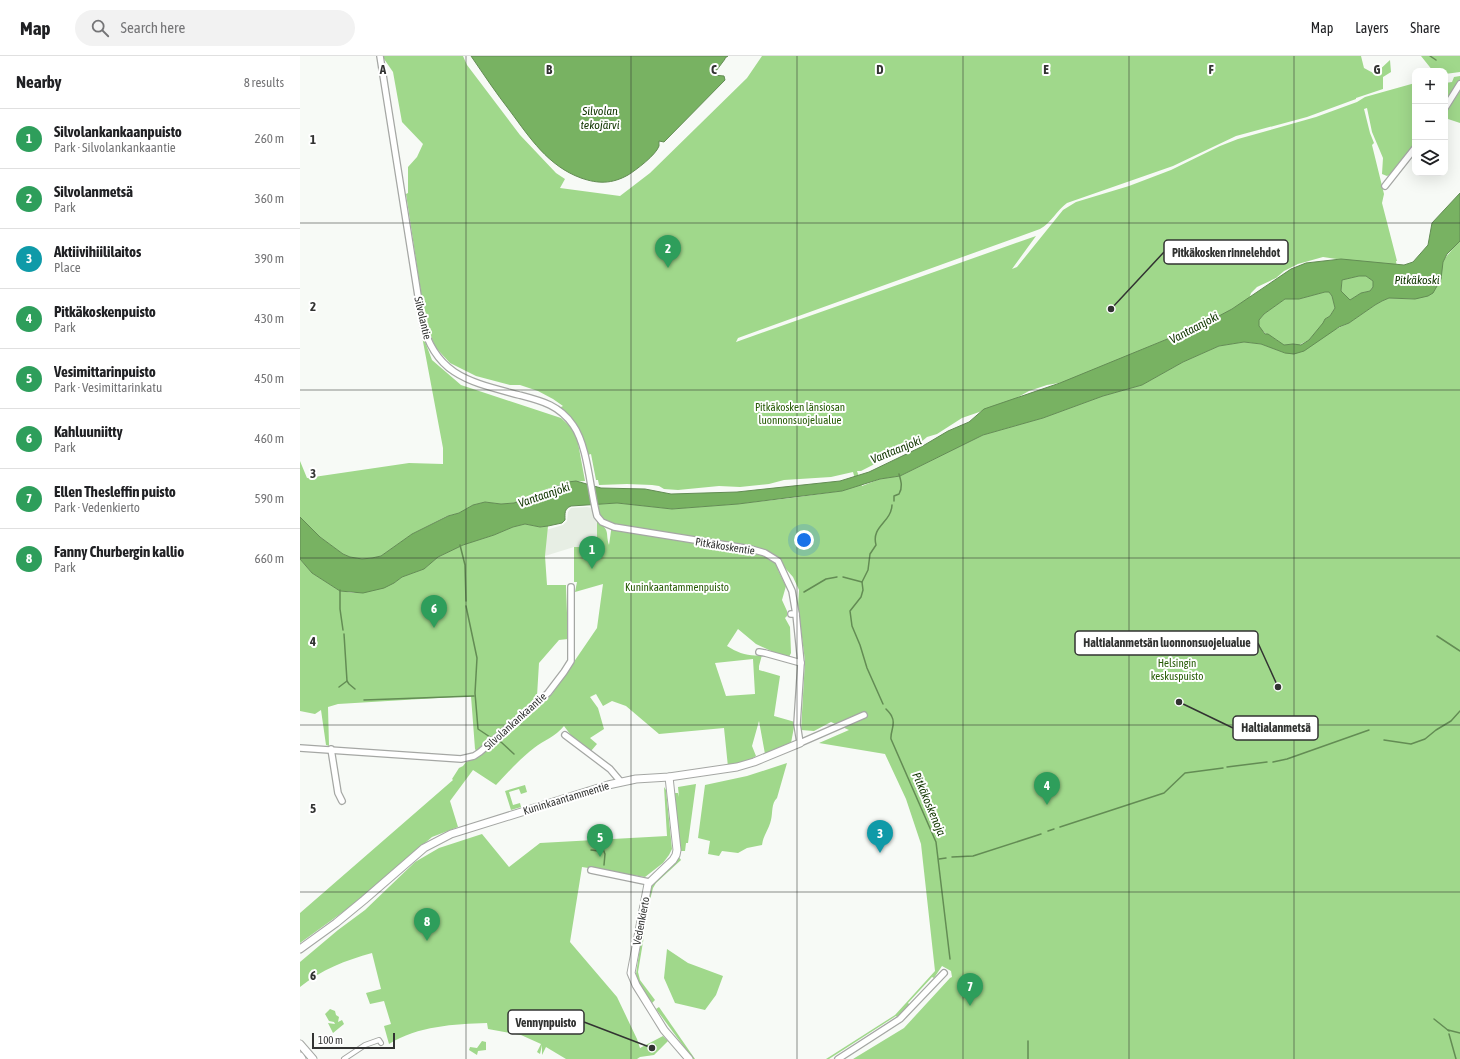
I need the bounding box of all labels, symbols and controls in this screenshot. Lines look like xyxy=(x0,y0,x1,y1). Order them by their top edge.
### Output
search box xyxy=(75,10,355,46)
text: Map xyxy=(20,17,51,39)
icon: search xyxy=(89,17,111,39)
text: Search here xyxy=(121,19,185,36)
text: Map xyxy=(1311,20,1333,36)
text: Layers xyxy=(1355,20,1388,36)
text: Share xyxy=(1410,20,1440,36)
text: A xyxy=(379,62,387,77)
text: B xyxy=(546,62,553,77)
text: C xyxy=(711,62,717,77)
text: D xyxy=(876,62,884,77)
text: E xyxy=(1043,62,1049,77)
text: F xyxy=(1208,62,1214,77)
text: G xyxy=(1374,62,1381,77)
map controls xyxy=(1412,68,1448,176)
button: + xyxy=(1412,68,1448,104)
text: Nearby xyxy=(16,72,62,92)
text: 8 results xyxy=(244,75,284,90)
water label: Silvolan tekojärvi xyxy=(580,104,620,132)
button: − xyxy=(1412,104,1448,140)
text: Silvolankankaanpuisto xyxy=(54,123,182,140)
text: 1 xyxy=(26,131,32,146)
text: 260 m xyxy=(255,131,284,146)
text: 1 xyxy=(310,132,316,147)
text: Park · Silvolankankaantie xyxy=(54,140,176,155)
button: layers xyxy=(1412,140,1448,176)
text: Silvolanmetsä xyxy=(54,183,133,200)
text: 2 xyxy=(26,191,32,206)
text: 360 m xyxy=(255,191,284,206)
text: Park xyxy=(54,200,76,215)
pin: 2 xyxy=(655,235,681,268)
callout: Pitkäkosken rinnelehdot xyxy=(1164,240,1288,264)
text: Aktiivihiililaitos xyxy=(54,243,141,260)
text: Pitkäkosken rinnelehdot xyxy=(1172,246,1281,260)
text: 3 xyxy=(26,251,32,266)
text: 390 m xyxy=(255,251,284,266)
text: Place xyxy=(54,260,81,275)
water label: Pitkäkoski xyxy=(1394,273,1440,287)
street label: Silvolantie xyxy=(412,295,434,341)
text: 2 xyxy=(310,299,316,314)
text: Pitkäkoskenpuisto xyxy=(54,303,156,320)
water label: Vantaanjoki xyxy=(1167,309,1221,347)
text: 4 xyxy=(26,311,32,326)
text: 430 m xyxy=(255,311,284,326)
text: Park xyxy=(54,320,76,335)
text: Vesimittarinpuisto xyxy=(54,363,156,380)
text: 5 xyxy=(26,371,32,386)
text: 450 m xyxy=(255,371,284,386)
text: Park · Vesimittarinkatu xyxy=(54,380,162,395)
park label: Pitkäkosken länsiosan luonnonsuojelualue xyxy=(755,401,845,426)
text: Kahluuniitty xyxy=(54,423,123,440)
text: 6 xyxy=(26,431,32,446)
text: 460 m xyxy=(255,431,284,446)
water label: Vantaanjoki xyxy=(869,433,924,466)
text: Park xyxy=(54,440,76,455)
text: 3 xyxy=(310,466,316,481)
water label: Vantaanjoki xyxy=(517,480,572,510)
text: Ellen Thesleffin puisto xyxy=(54,483,176,500)
text: 7 xyxy=(26,491,32,506)
text: 590 m xyxy=(255,491,284,506)
text: Park · Vedenkierto xyxy=(54,500,140,515)
your location xyxy=(794,530,814,550)
street label: Pitkäkoskentie xyxy=(694,535,756,557)
pin: 1 xyxy=(579,536,605,569)
text: Fanny Churbergin kallio xyxy=(54,543,184,560)
text: 8 xyxy=(26,551,32,566)
text: 660 m xyxy=(255,551,284,566)
text: Park xyxy=(54,560,76,575)
park label: Kuninkaantammenpuisto xyxy=(625,581,729,593)
pin: 6 xyxy=(421,595,447,628)
callout: Haltialanmetsän luonnonsuojelualue xyxy=(1075,631,1258,655)
text: 4 xyxy=(309,634,316,649)
text: Haltialanmetsän luonnonsuojelualue xyxy=(1083,636,1251,650)
park label: Helsingin keskuspuisto xyxy=(1151,657,1203,682)
street label: Silvolankankaantie xyxy=(482,690,548,752)
callout: Haltialanmetsä xyxy=(1233,716,1318,740)
text: Haltialanmetsä xyxy=(1241,721,1311,735)
water label: Pitkäkoskenoja xyxy=(909,770,949,838)
pin: 4 xyxy=(1034,772,1060,805)
street label: Kuninkaantammentie xyxy=(522,779,610,817)
text: 5 xyxy=(310,801,316,816)
pin: 3 xyxy=(867,820,893,853)
pin: 5 xyxy=(587,824,613,857)
street label: Vedenkierto xyxy=(630,896,652,946)
pin: 8 xyxy=(414,908,440,941)
text: 6 xyxy=(310,968,316,983)
pin: 7 xyxy=(957,973,983,1006)
callout: Vennynpuisto xyxy=(508,1010,584,1034)
text: Vennynpuisto xyxy=(515,1016,577,1030)
scale bar xyxy=(312,1031,395,1050)
text: 100 m xyxy=(318,1034,343,1046)

